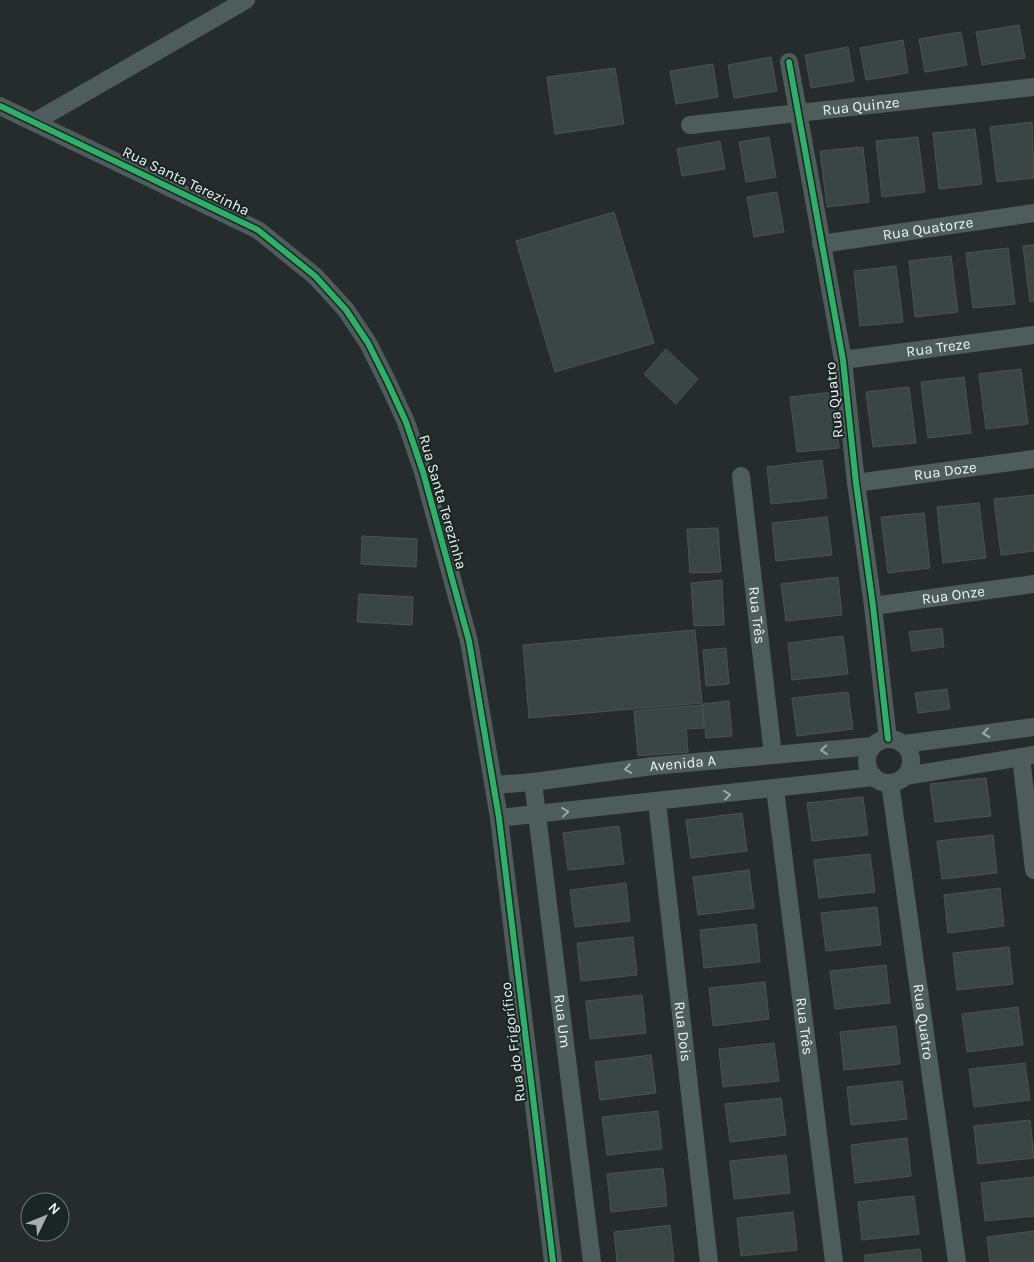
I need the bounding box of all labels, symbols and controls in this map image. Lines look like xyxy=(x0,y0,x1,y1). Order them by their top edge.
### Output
street label: Rua Quinze xyxy=(822,93,900,119)
street label: Rua Santa Terezinha xyxy=(120,142,252,220)
street label: Rua Quatorze xyxy=(881,213,974,244)
street label: Rua Treze xyxy=(905,334,971,361)
street label: Rua Quatro xyxy=(821,361,847,439)
street label: Rua Santa Terezinha xyxy=(415,433,471,571)
street label: Rua Doze xyxy=(913,458,978,484)
street label: Rua Onze xyxy=(920,582,986,608)
street label: Rua Três xyxy=(745,585,769,645)
one-way arrow xyxy=(981,727,989,738)
one-way arrow xyxy=(820,744,828,755)
street label: Avenida A xyxy=(649,751,717,775)
one-way arrow xyxy=(623,764,632,774)
one-way arrow xyxy=(723,790,731,801)
one-way arrow xyxy=(562,807,570,818)
street label: Rua do Frigorífico xyxy=(497,981,529,1103)
street label: Rua Quatro xyxy=(909,983,938,1061)
street label: Rua Um xyxy=(550,993,575,1049)
street label: Rua Três xyxy=(792,996,817,1056)
street label: Rua Dois xyxy=(671,1000,695,1063)
north arrow xyxy=(20,1192,70,1242)
text: N xyxy=(44,1199,64,1218)

